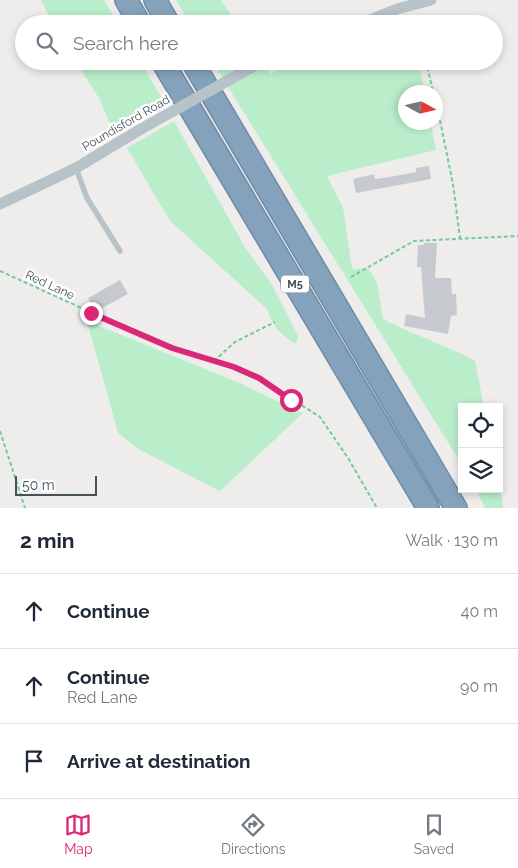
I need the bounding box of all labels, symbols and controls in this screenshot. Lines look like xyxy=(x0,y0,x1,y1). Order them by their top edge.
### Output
search box xyxy=(15,15,503,70)
icon: search xyxy=(33,29,61,57)
text: Search here xyxy=(73,32,179,54)
north arrow xyxy=(398,85,443,130)
street label: Poundisford Road xyxy=(80,92,172,154)
street label: Red Lane xyxy=(23,267,77,303)
road number: M5 xyxy=(281,276,309,292)
route end xyxy=(80,302,103,325)
route start xyxy=(280,389,303,412)
map controls xyxy=(458,403,503,493)
button: locate xyxy=(458,403,503,448)
button: layers xyxy=(458,448,503,493)
scale bar xyxy=(15,473,98,496)
text: 50 m xyxy=(22,477,55,493)
text: 2 min xyxy=(20,528,74,553)
text: Walk · 130 m xyxy=(405,531,498,550)
icon: ahead xyxy=(20,597,48,625)
text: Continue xyxy=(67,600,150,622)
text: 40 m xyxy=(461,602,498,621)
text: Continue xyxy=(67,666,150,688)
icon: ahead xyxy=(20,672,48,700)
text: 90 m xyxy=(460,677,498,696)
text: Red Lane xyxy=(67,688,137,707)
icon: arrive xyxy=(20,747,48,775)
text: Arrive at destination xyxy=(67,750,251,772)
tab: Map xyxy=(64,811,93,857)
tab: Directions xyxy=(221,811,286,857)
tab: Saved xyxy=(414,811,454,857)

